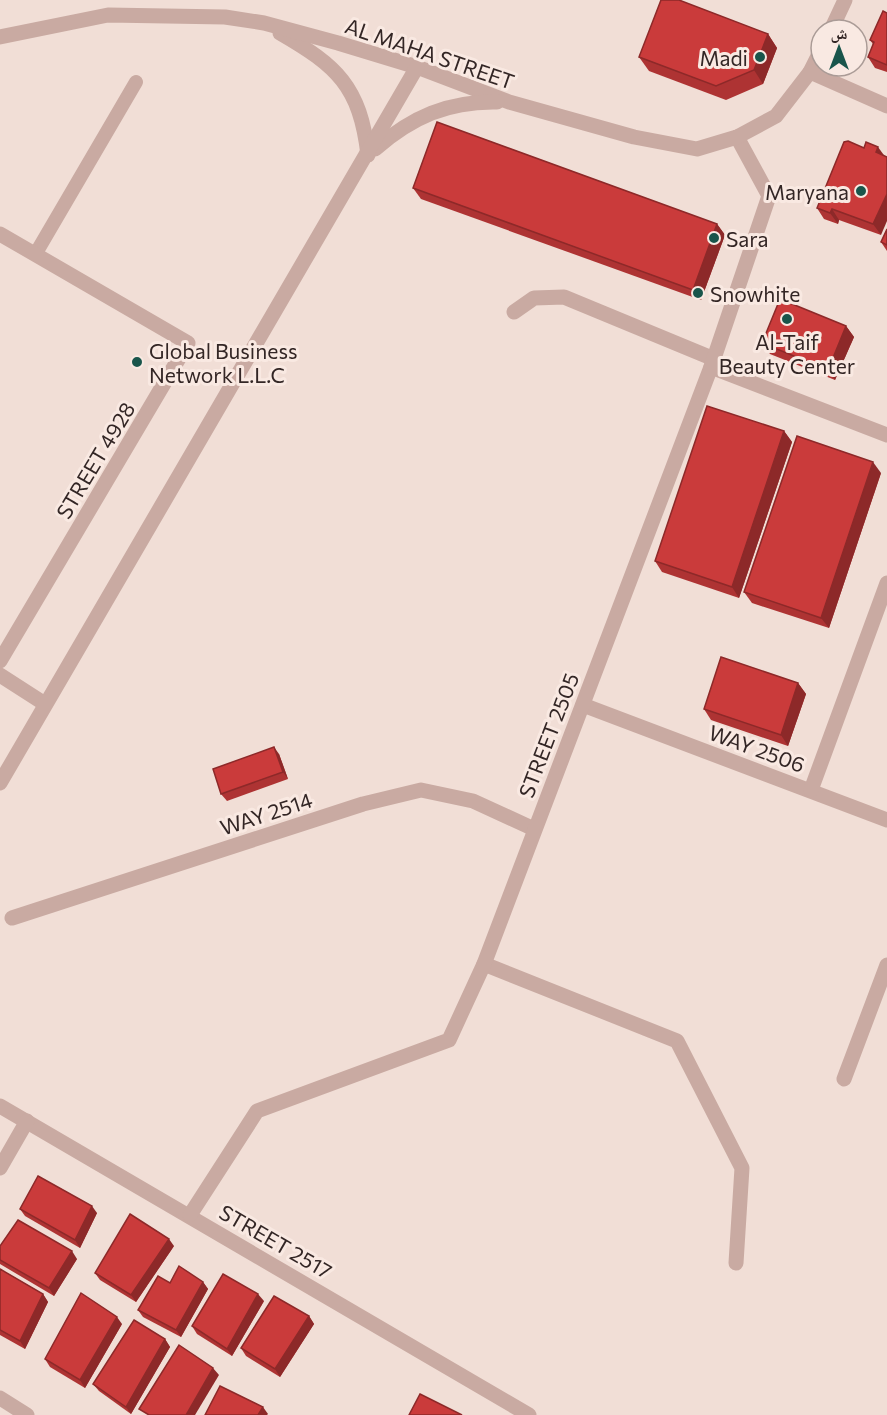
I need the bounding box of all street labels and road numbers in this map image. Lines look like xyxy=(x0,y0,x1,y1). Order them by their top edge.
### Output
street label: AL MAHA STREET xyxy=(342,12,518,94)
street label: STREET 4928 xyxy=(50,397,140,523)
street label: STREET 2505 xyxy=(513,669,583,801)
street label: WAY 2506 xyxy=(706,719,808,777)
street label: WAY 2514 xyxy=(217,786,316,840)
street label: STREET 2517 xyxy=(215,1199,337,1283)

